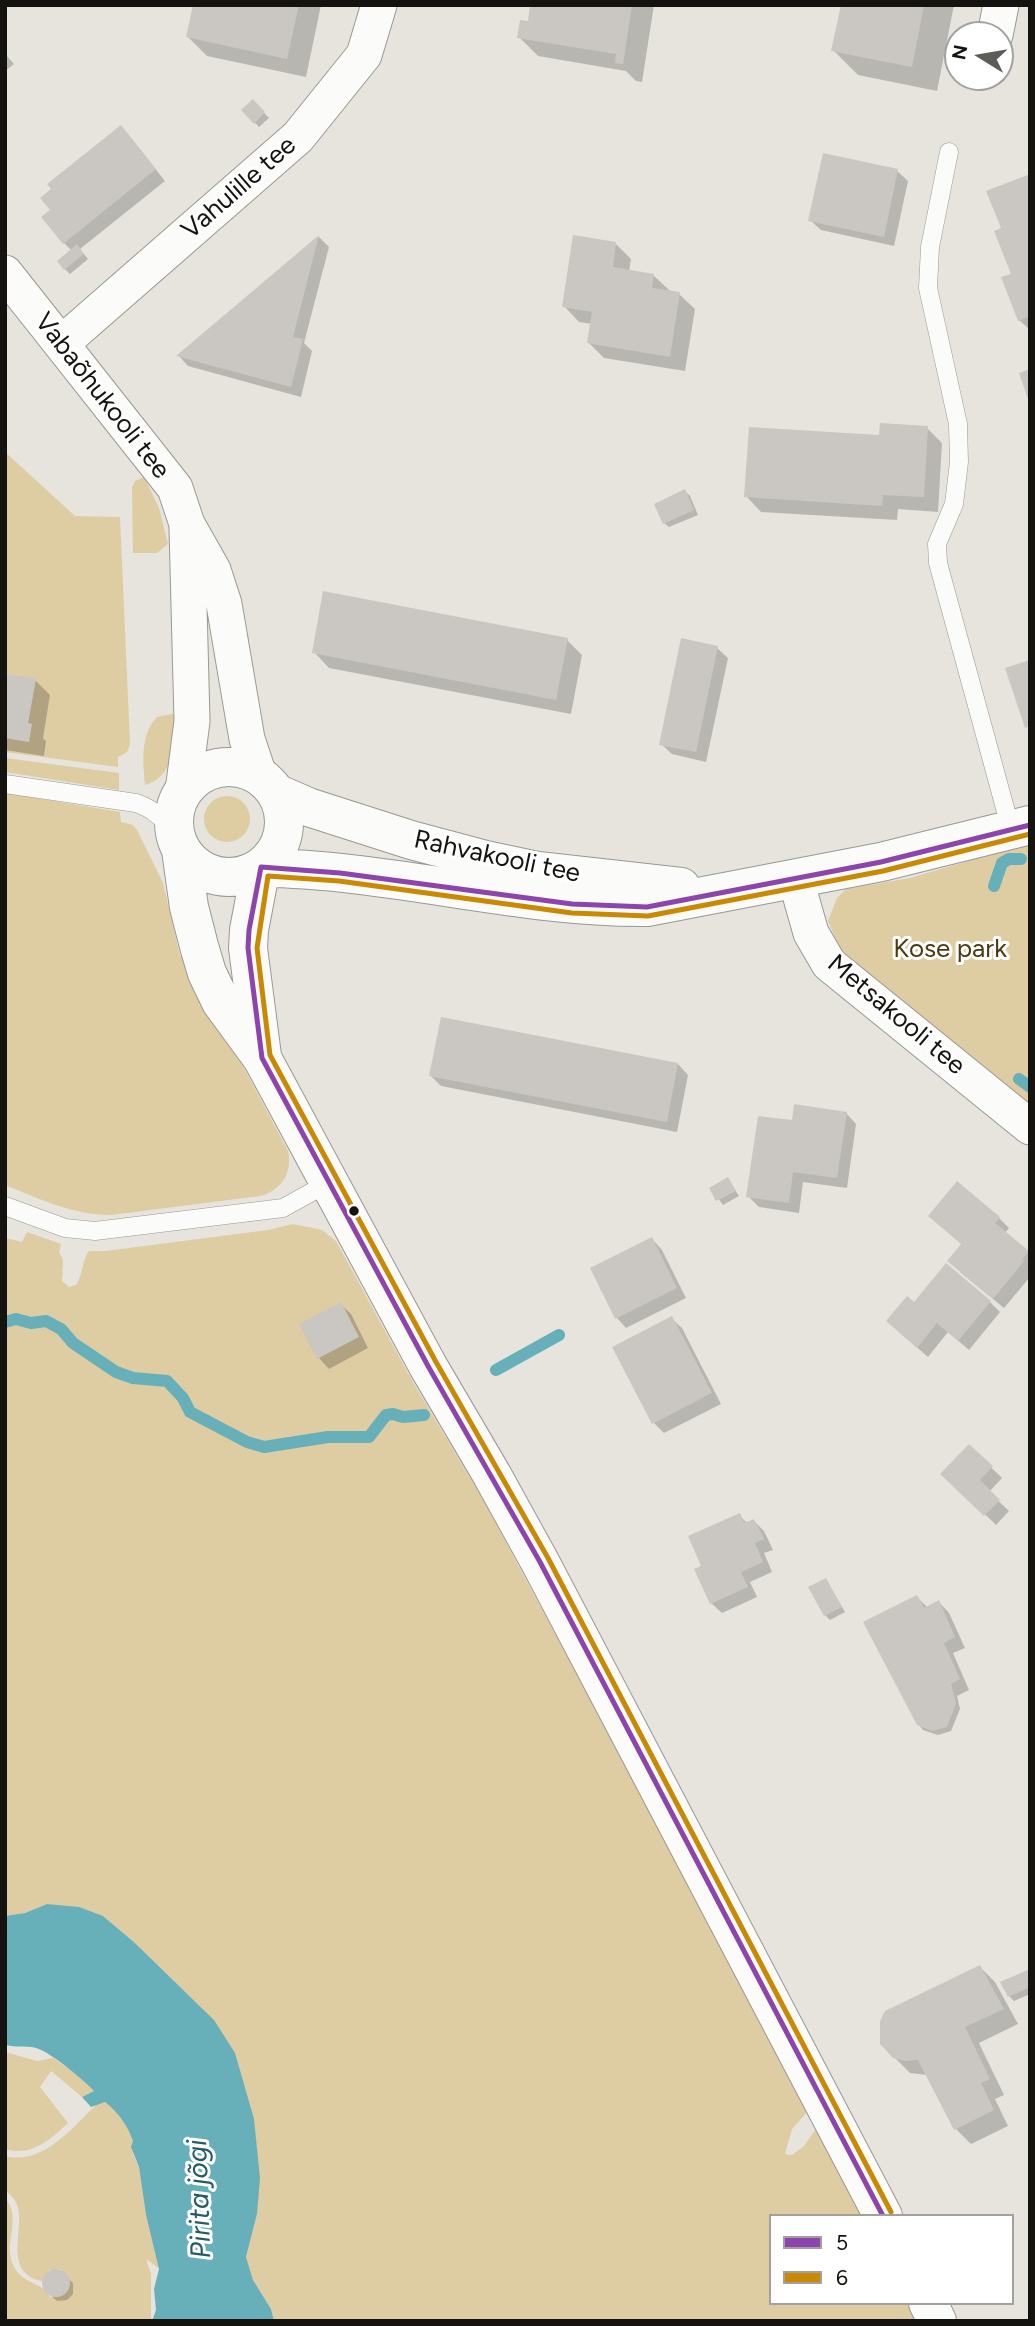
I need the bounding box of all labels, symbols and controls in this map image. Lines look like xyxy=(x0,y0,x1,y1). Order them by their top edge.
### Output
north arrow xyxy=(944,21,1014,91)
text: N xyxy=(947,43,973,62)
street label: Vahulille tee xyxy=(175,130,303,246)
street label: Vabaõhukooli tee xyxy=(28,307,176,485)
street label: Rahvakooli tee xyxy=(411,824,583,890)
park label: Kose park xyxy=(893,933,1007,965)
street label: Metsakooli tee xyxy=(821,948,971,1082)
unlabelled marker xyxy=(347,1204,361,1218)
water label: Pirita jõgi xyxy=(181,2139,219,2259)
legend xyxy=(769,2214,1014,2305)
text: 5 xyxy=(836,2230,848,2255)
text: 6 xyxy=(836,2265,848,2290)

